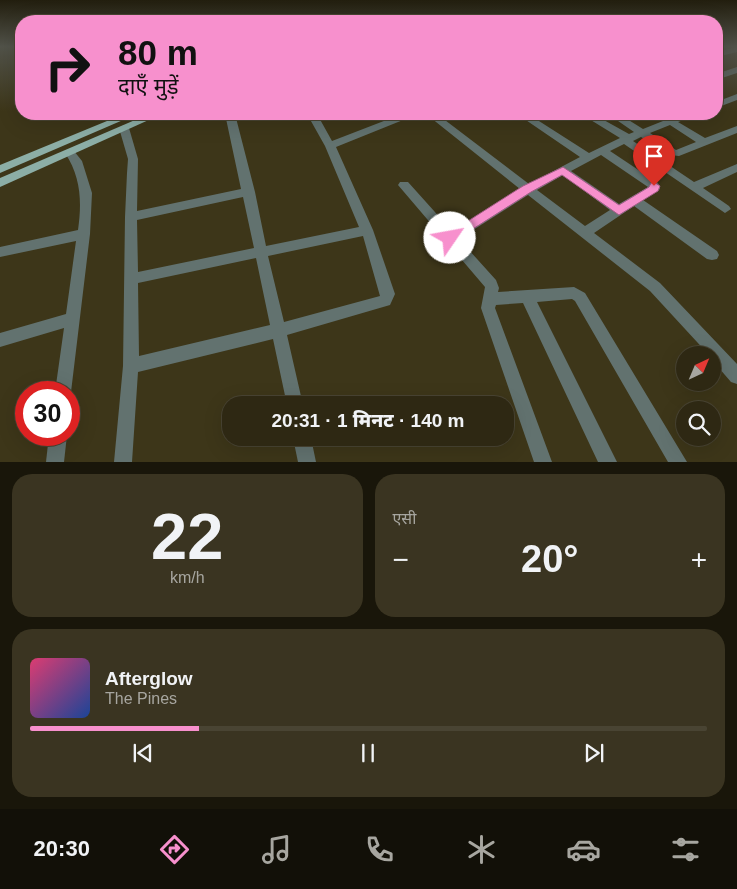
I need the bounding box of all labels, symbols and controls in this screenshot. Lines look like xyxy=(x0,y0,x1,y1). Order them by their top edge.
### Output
text: 80 m xyxy=(118,33,198,72)
icon: right xyxy=(35,35,100,100)
text: दाएँ मुड़ें xyxy=(118,74,179,99)
pin xyxy=(633,135,675,186)
icon: arrive xyxy=(640,142,668,170)
position arrow xyxy=(423,211,475,263)
north arrow xyxy=(676,346,721,391)
map controls xyxy=(676,346,721,446)
speed limit sign: 30 xyxy=(15,381,80,446)
button: search xyxy=(676,401,721,446)
text: 20:31 · 1 मिनट · 140 m xyxy=(272,410,465,431)
text: 22 xyxy=(151,500,223,573)
text: एसी xyxy=(393,510,416,527)
text: 20° xyxy=(521,538,578,580)
text: − xyxy=(393,544,409,575)
text: + xyxy=(691,544,707,575)
text: km/h xyxy=(170,569,205,586)
text: Afterglow xyxy=(105,668,193,689)
text: The Pines xyxy=(105,690,177,707)
icon: previous xyxy=(129,739,157,767)
icon: pause xyxy=(354,739,382,767)
icon: next xyxy=(580,739,608,767)
icon: directions xyxy=(157,832,192,867)
icon: music xyxy=(259,832,294,867)
icon: phone xyxy=(362,832,397,867)
icon: climate xyxy=(464,832,499,867)
icon: car xyxy=(566,832,601,867)
icon: filters xyxy=(668,832,703,867)
text: 20:30 xyxy=(34,836,90,861)

